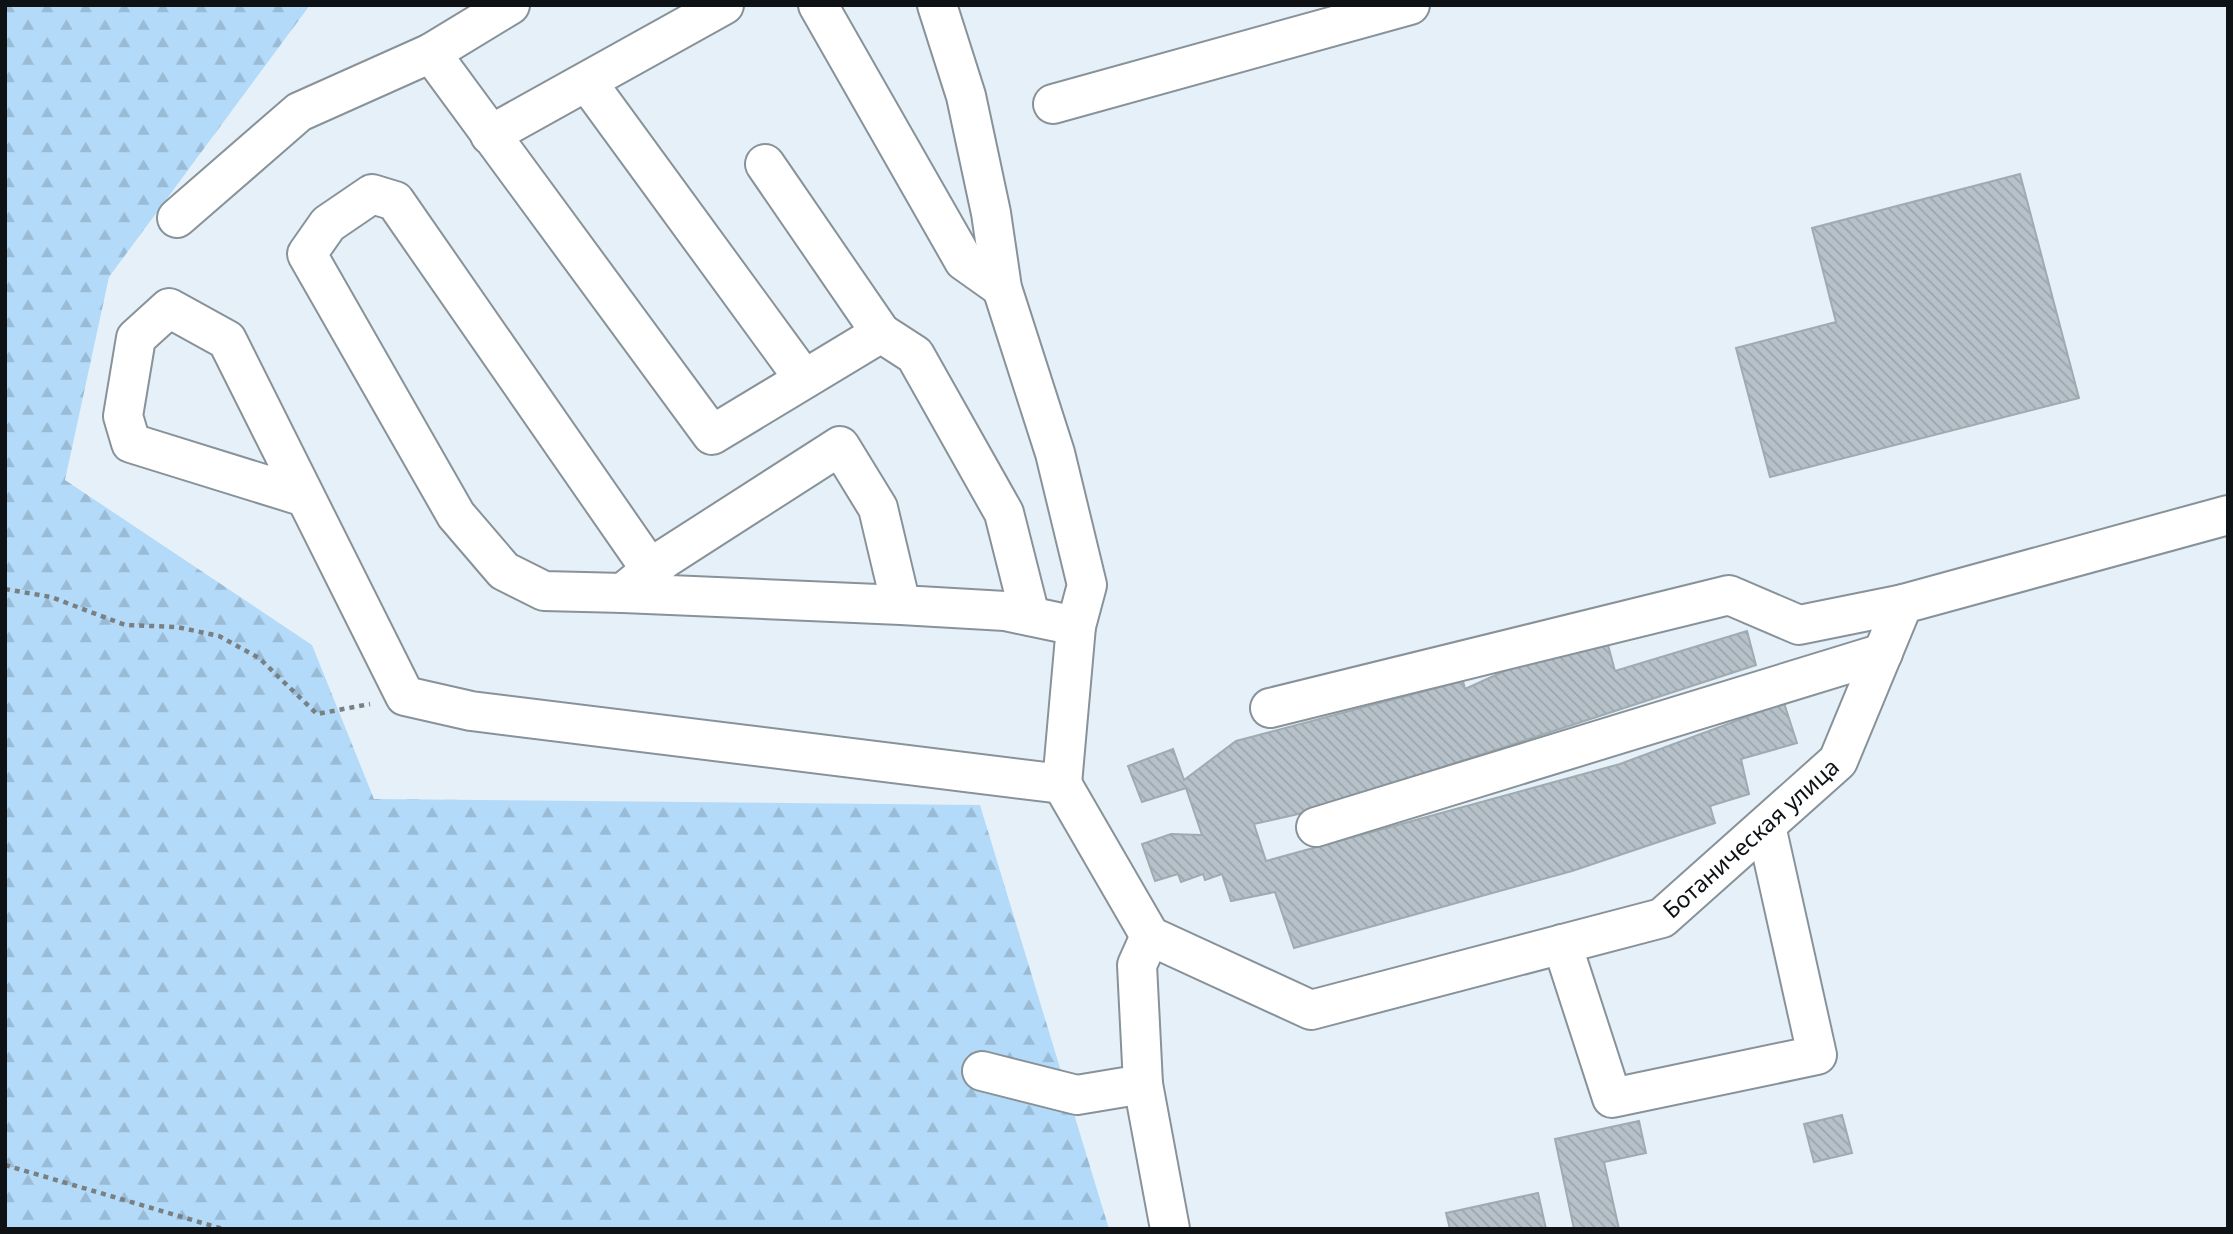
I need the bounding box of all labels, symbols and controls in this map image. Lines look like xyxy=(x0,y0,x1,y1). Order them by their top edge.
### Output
street label: Ботаническая улица xyxy=(1655,751,1845,925)

